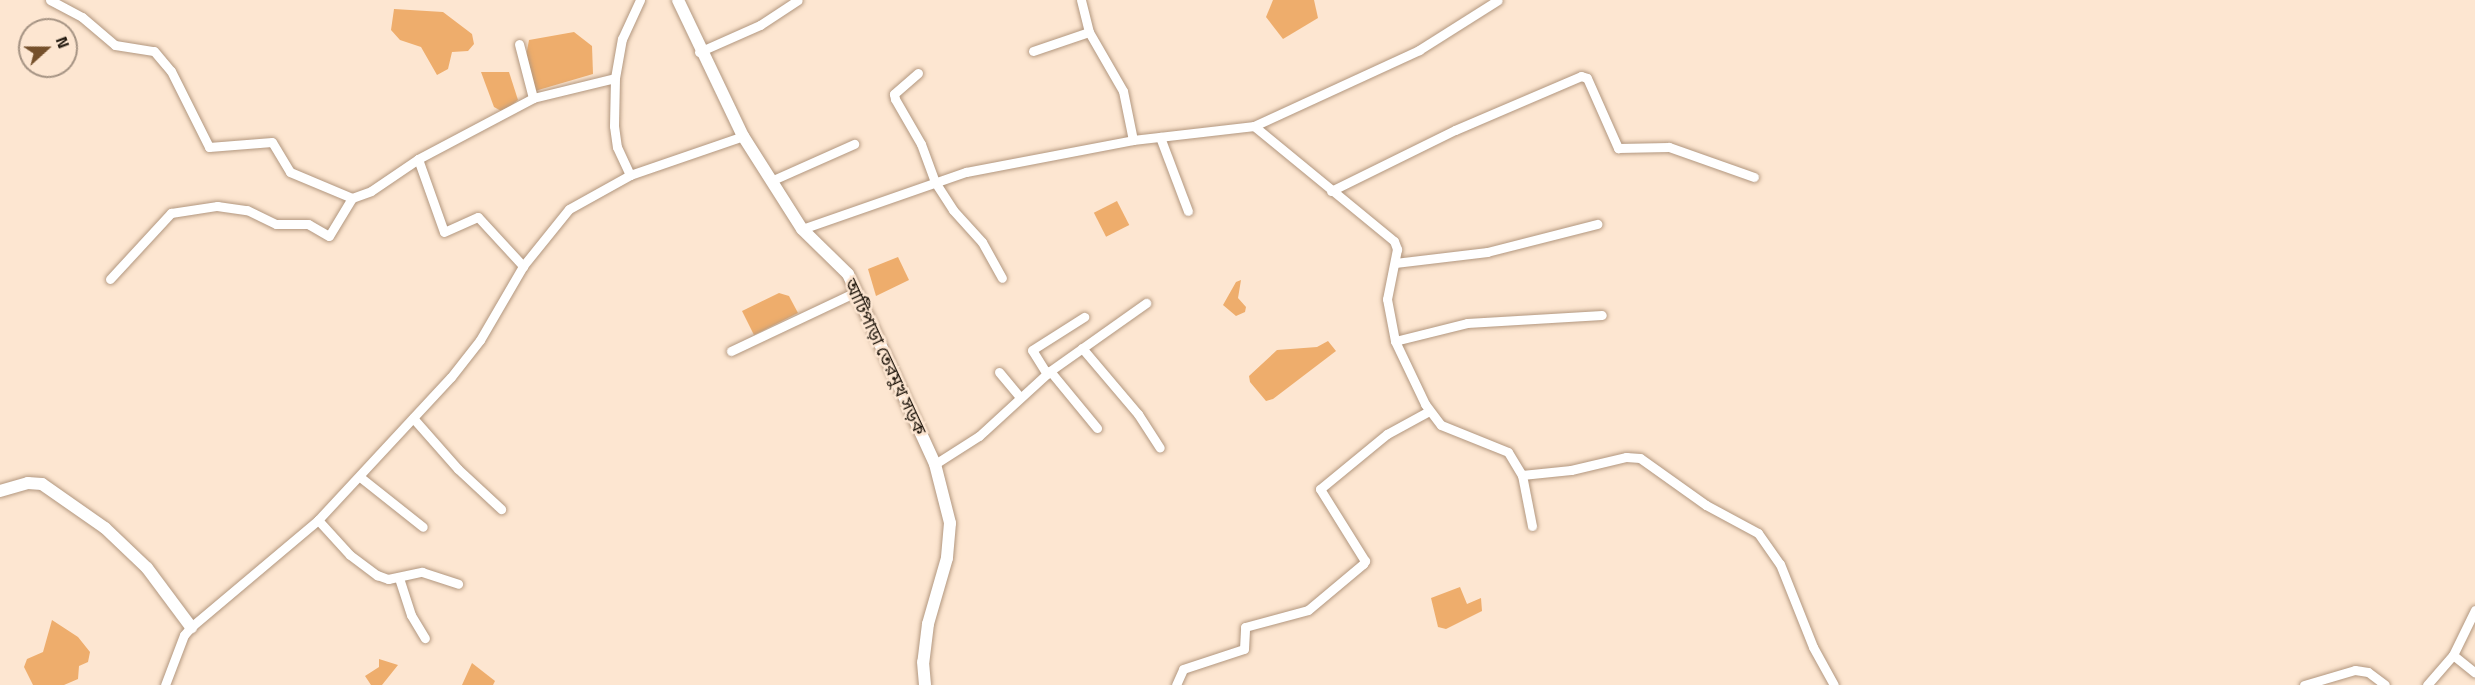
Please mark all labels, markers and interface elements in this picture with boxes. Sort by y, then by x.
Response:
north arrow [18,18,78,78]
text: N [50,33,76,52]
street label: আটিপাড়া তেরমুখ সড়ক [839,275,931,439]

